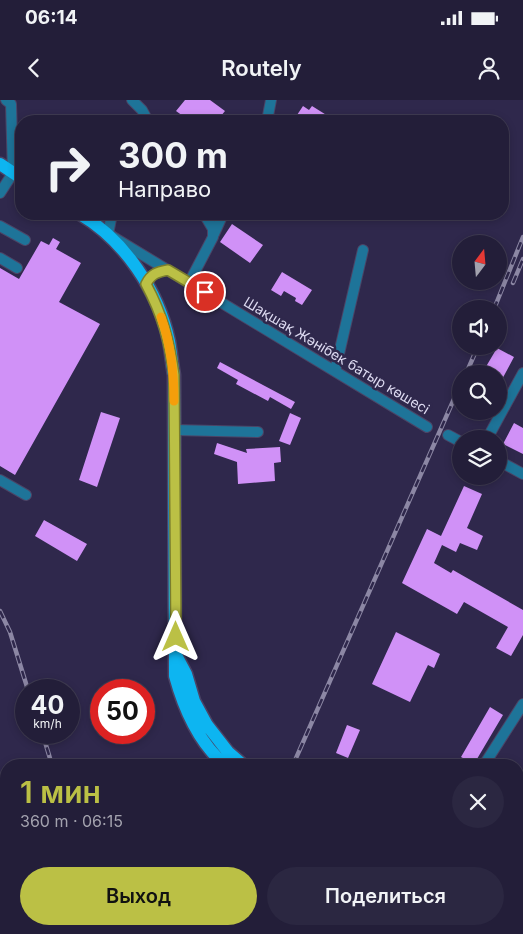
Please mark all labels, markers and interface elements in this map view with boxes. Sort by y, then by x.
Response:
text: 06:14 [25,6,78,29]
icon: back [20,54,48,82]
icon: person [475,54,503,82]
text: Routely [221,55,302,81]
text: 300 m [118,134,228,176]
icon: right [35,135,100,200]
text: Направо [118,176,211,202]
north arrow [452,235,508,290]
map controls [452,235,507,485]
pin [184,271,226,313]
icon: arrive [191,278,219,306]
street label: Шақшақ Жәнібек батыр көшесі [241,293,433,417]
button: sound [452,300,507,355]
button: search [452,365,507,420]
button: layers [452,430,507,485]
position arrow [149,610,201,662]
speed limit sign: 50 [90,679,155,744]
text: 40 [31,690,64,720]
text: km/h [33,716,62,731]
text: 1 мин [20,774,101,810]
button: close [452,776,504,828]
text: 360 m · 06:15 [20,811,123,831]
button: Выход [20,867,257,925]
button: Поделиться [267,867,504,925]

